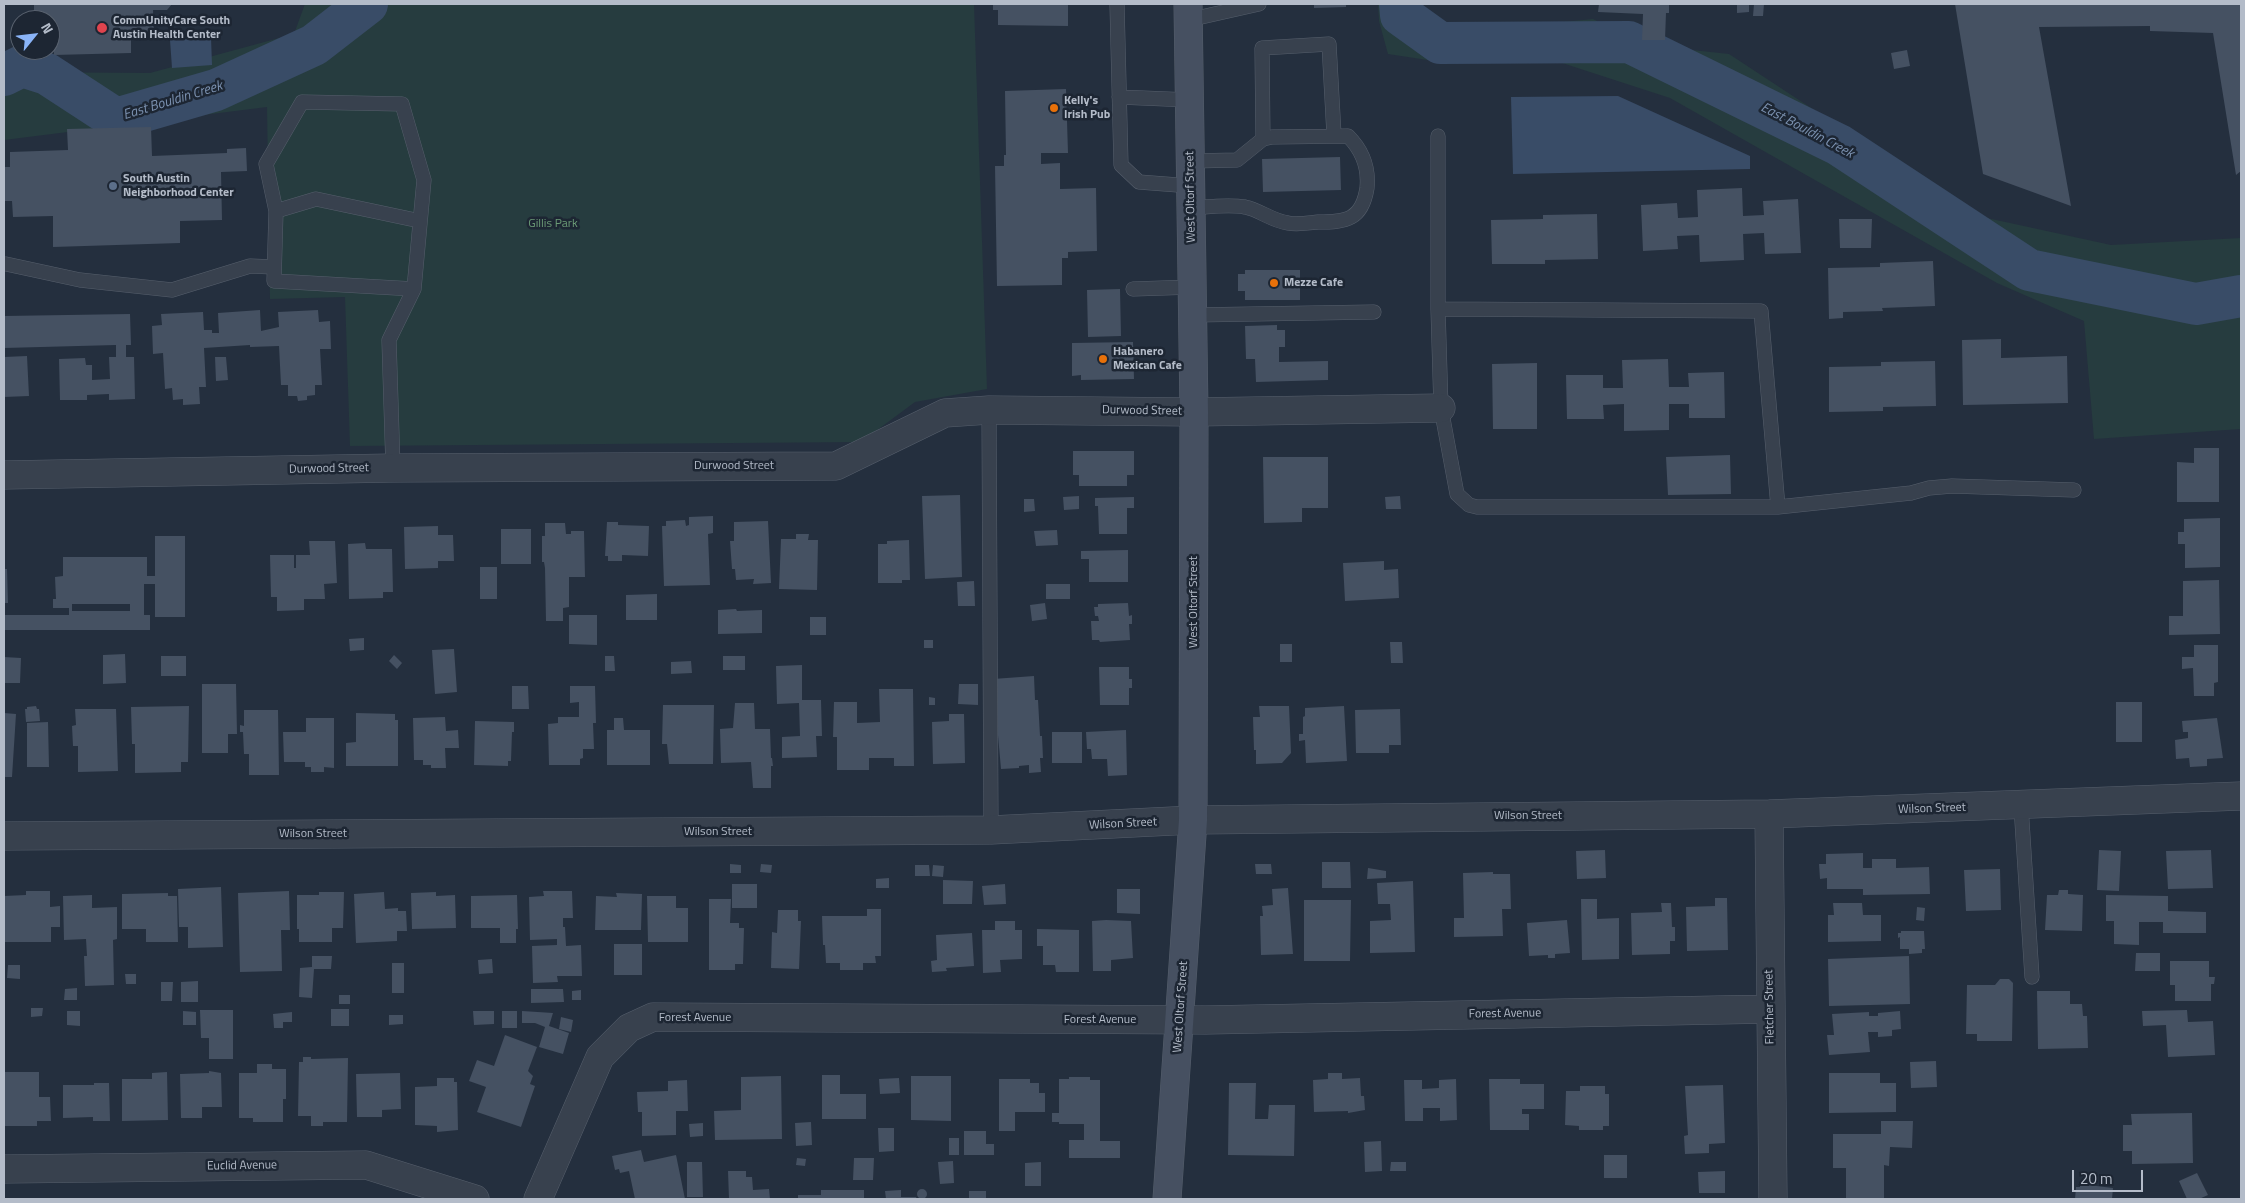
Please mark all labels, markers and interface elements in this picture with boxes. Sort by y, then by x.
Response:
north arrow [10,10,60,60]
place label: CommUnityCare South Austin Health Center [113,14,230,42]
text: N [36,19,59,37]
marker: CommUnityCare South Austin Health Center [95,21,109,35]
water label: East Bouldin Creek [121,78,225,124]
place label: Kelly's Irish Pub [1064,94,1110,122]
water label: East Bouldin Creek [1758,99,1856,163]
marker: Kelly's Irish Pub [1048,102,1060,114]
street label: West Oltorf Street [1183,151,1199,243]
place label: South Austin Neighborhood Center [123,172,234,200]
marker: South Austin Neighborhood Center [107,180,119,192]
park label: Gillis Park [528,217,578,231]
place label: Mezze Cafe [1284,276,1343,290]
marker: Mezze Cafe [1268,277,1280,289]
place label: Habanero Mexican Cafe [1113,345,1182,373]
marker: Habanero Mexican Cafe [1097,353,1109,365]
street label: Durwood Street [1102,403,1182,419]
street label: Durwood Street [694,459,774,473]
street label: Durwood Street [289,461,369,477]
street label: West Oltorf Street [1187,556,1201,648]
street label: Wilson Street [1898,801,1966,817]
street label: Wilson Street [1494,809,1562,823]
street label: Wilson Street [1089,815,1157,833]
street label: Wilson Street [684,825,752,839]
street label: Wilson Street [279,827,347,841]
street label: West Oltorf Street [1171,961,1191,1053]
street label: Fletcher Street [1762,969,1778,1045]
street label: Forest Avenue [1469,1006,1541,1022]
street label: Forest Avenue [659,1011,731,1025]
street label: Forest Avenue [1064,1013,1136,1027]
street label: Euclid Avenue [207,1158,277,1174]
scale bar [2075,1160,2146,1192]
text: 20 m [2080,1167,2113,1190]

